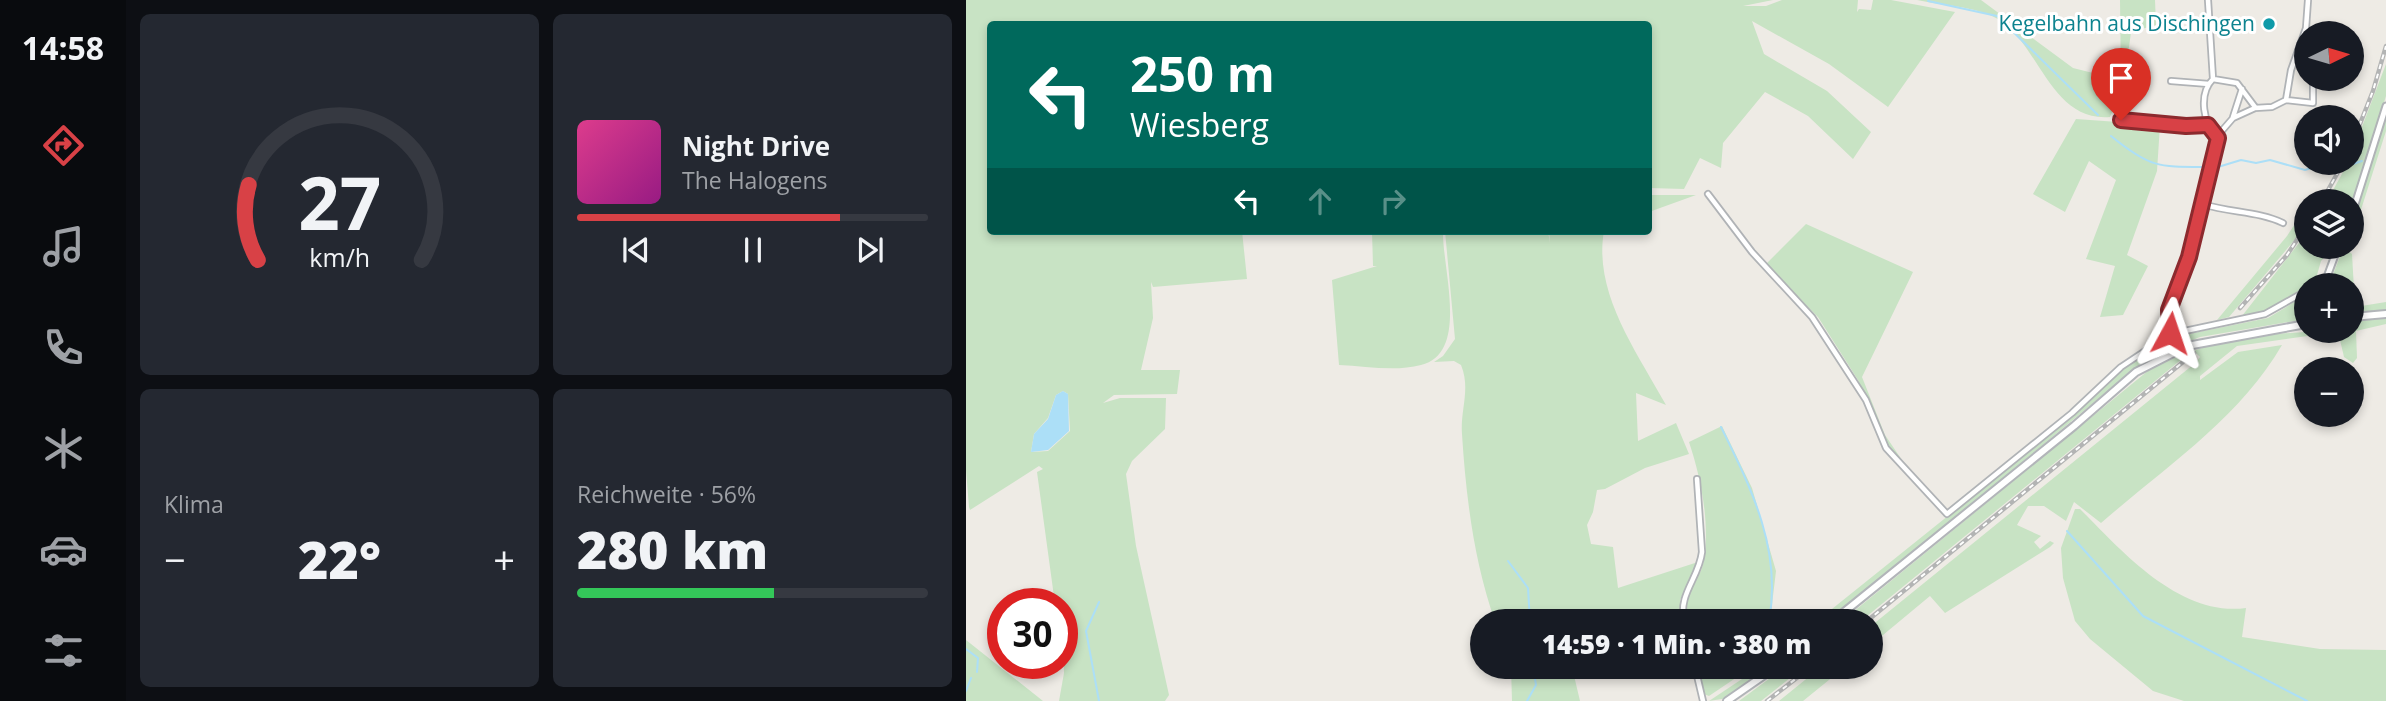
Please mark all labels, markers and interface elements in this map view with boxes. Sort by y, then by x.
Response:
place label: Kegelbahn aus Dischingen [1998,9,2255,37]
marker: Kegelbahn aus Dischingen [2261,16,2277,32]
north arrow [2294,21,2364,91]
map controls [2294,21,2364,427]
text: 14:58 [22,26,104,69]
text: 250 m [1130,40,1275,106]
pin [2091,48,2151,120]
icon: left [1015,49,1106,140]
icon: arrive [2102,59,2140,97]
text: Wiesberg [1130,103,1269,146]
button: sound [2294,105,2364,175]
icon: directions [39,121,88,170]
text: Night Drive [682,128,830,164]
text: 27 [298,153,381,252]
text: The Halogens [682,164,828,196]
icon: left [1228,182,1266,220]
icon: ahead [1301,182,1339,220]
icon: right [1374,182,1412,220]
button: layers [2294,189,2364,259]
icon: music [39,222,88,271]
icon: previous [617,231,655,269]
icon: pause [734,231,772,269]
icon: next [851,231,889,269]
text: km/h [309,240,370,274]
button: + [2294,273,2364,343]
position arrow [2133,296,2207,370]
icon: phone [39,323,88,372]
button: − [2294,357,2364,427]
icon: climate [39,424,88,473]
text: Reichweite · 56% [577,478,756,510]
text: Klima [164,488,224,520]
text: 280 km [577,513,768,584]
text: 22° [298,523,381,594]
icon: car [39,525,88,574]
text: − [164,533,186,585]
text: + [493,533,515,585]
speed limit sign: 30 [987,588,1078,679]
icon: filters [39,626,88,675]
text: 14:59 · 1 Min. · 380 m [1542,626,1811,662]

